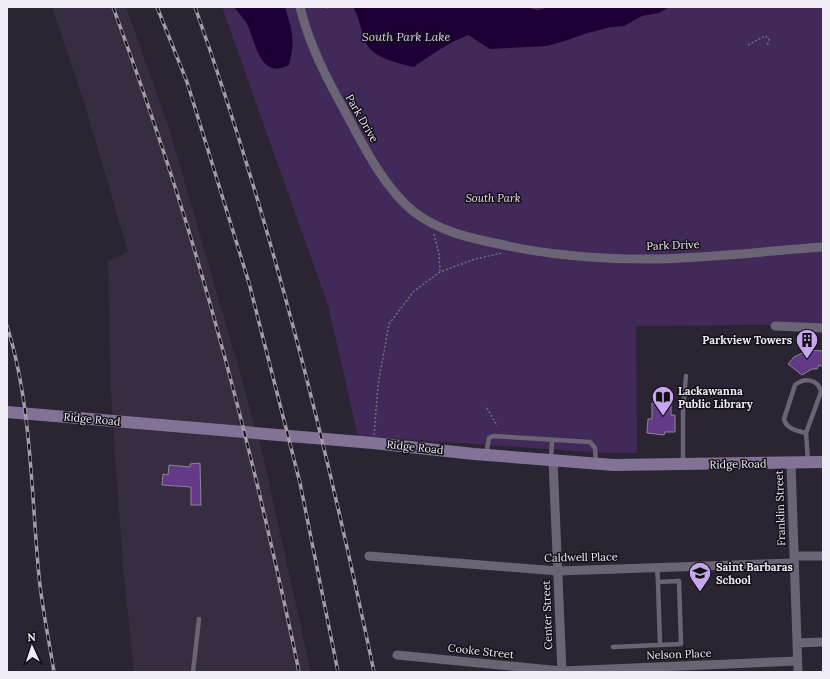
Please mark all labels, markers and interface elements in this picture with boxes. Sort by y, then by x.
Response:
water label: South Park Lake [362,29,450,44]
street label: Park Drive [343,91,381,145]
park label: South Park [466,191,521,205]
street label: Park Drive [646,237,700,253]
building icon: Parkview Towers [794,327,820,360]
place label: Parkview Towers [702,333,792,347]
library icon: Lackawanna Public Library [650,384,676,417]
place label: Lackawanna Public Library [678,384,754,411]
street label: Ridge Road [63,410,121,428]
street label: Ridge Road [386,437,444,457]
street label: Ridge Road [709,456,767,471]
street label: Franklin Street [772,469,788,546]
street label: Caldwell Place [544,549,618,565]
school or university icon: Saint Barbaras School [687,560,713,593]
place label: Saint Barbaras School [716,560,793,587]
street label: Center Street [539,579,555,650]
north arrow [12,627,52,667]
text: N [27,630,37,644]
street label: Cooke Street [447,641,515,662]
street label: Nelson Place [646,646,712,662]

